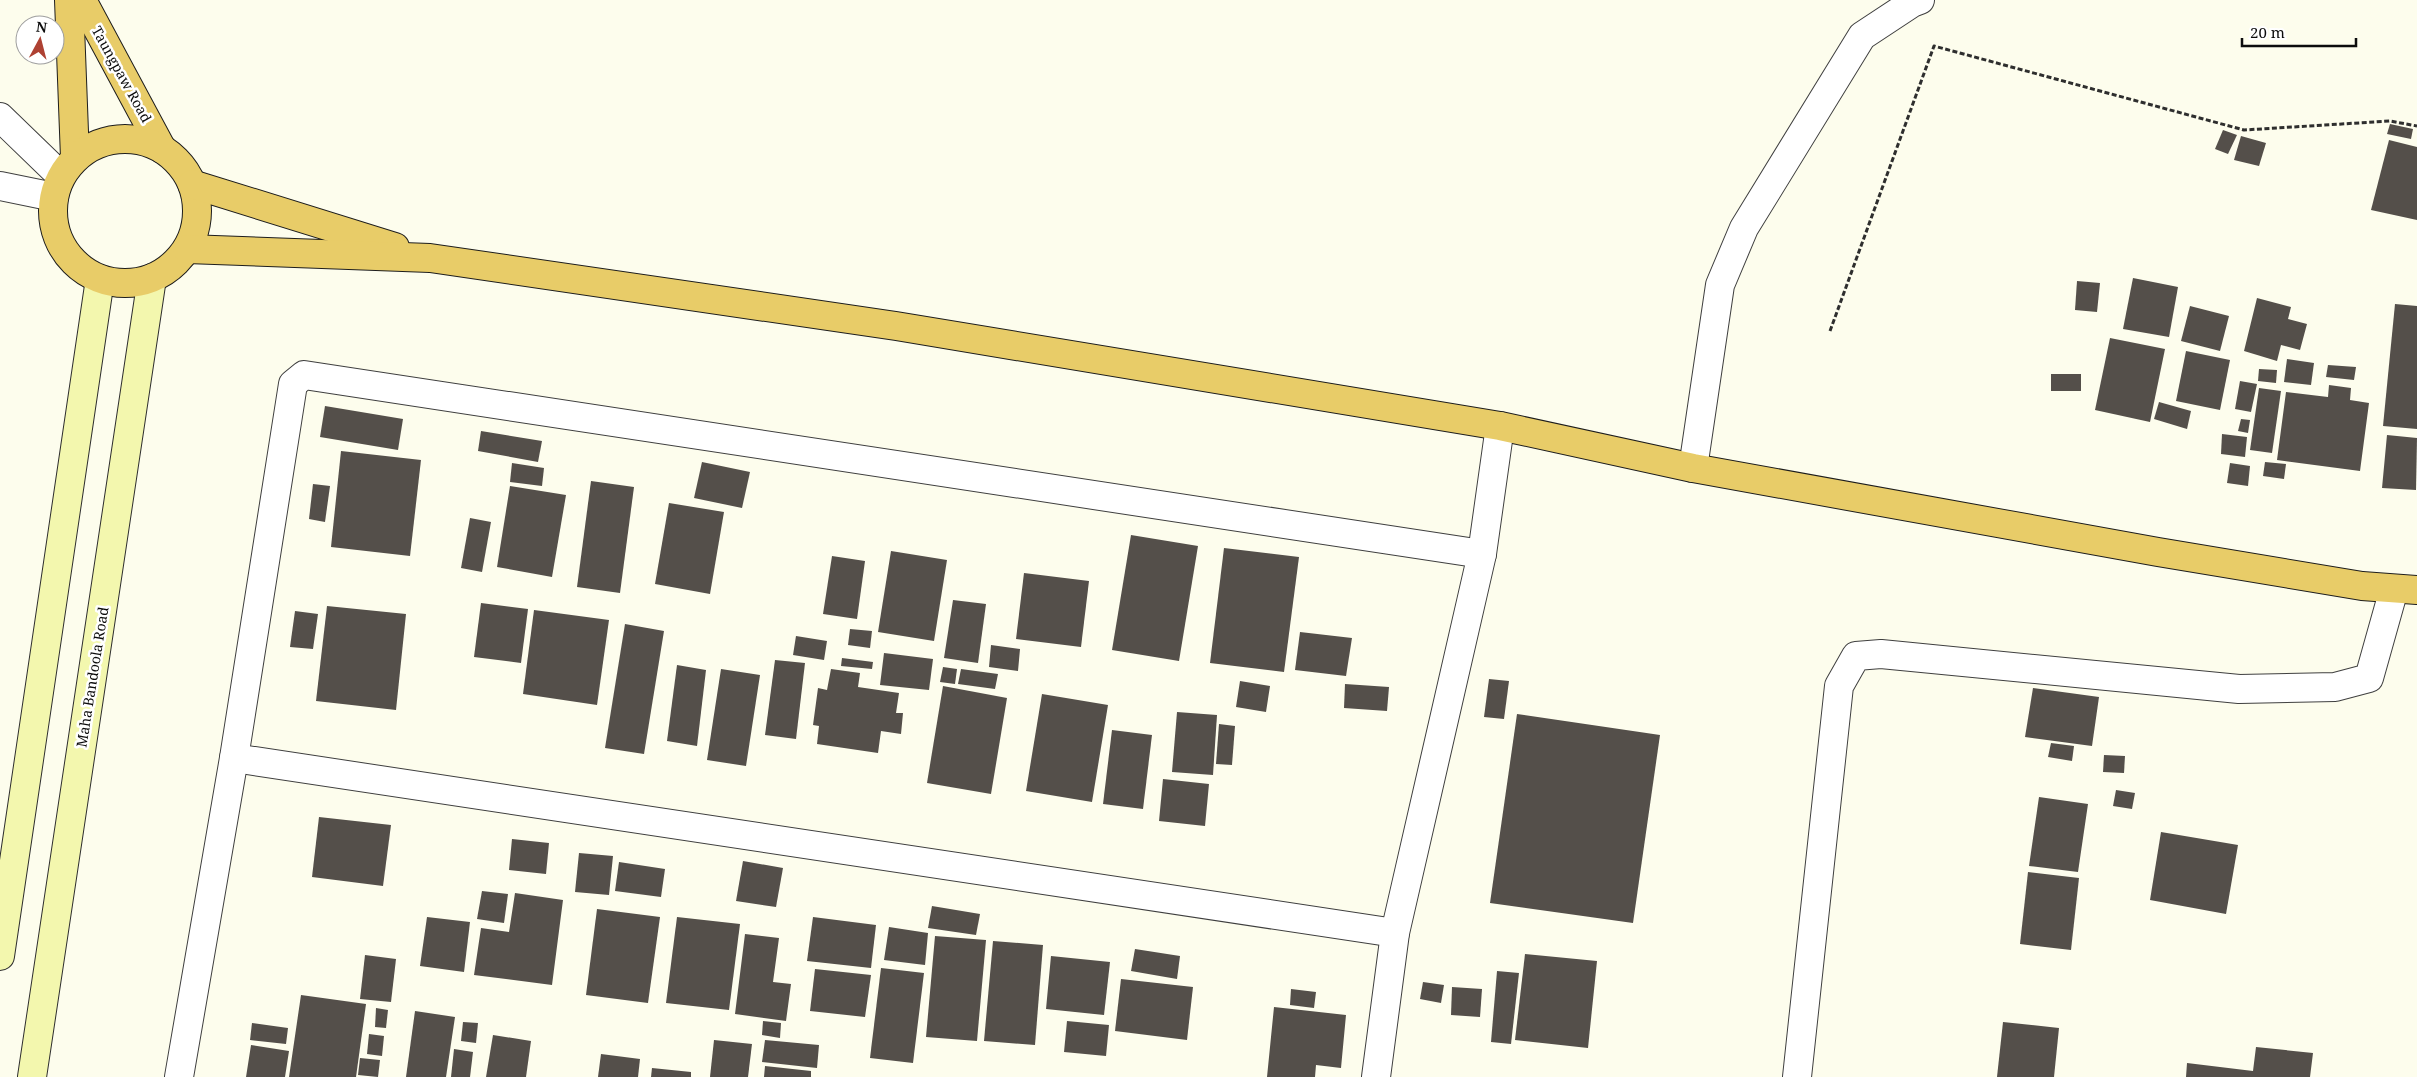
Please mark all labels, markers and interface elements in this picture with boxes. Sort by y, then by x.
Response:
north arrow [15,15,65,65]
scale bar [2242,15,2356,47]
text: N [35,16,48,37]
street label: Taungpaw Road [88,22,157,126]
text: 20 m [2250,22,2285,42]
street label: Maha Bandoola Road [72,605,113,749]

